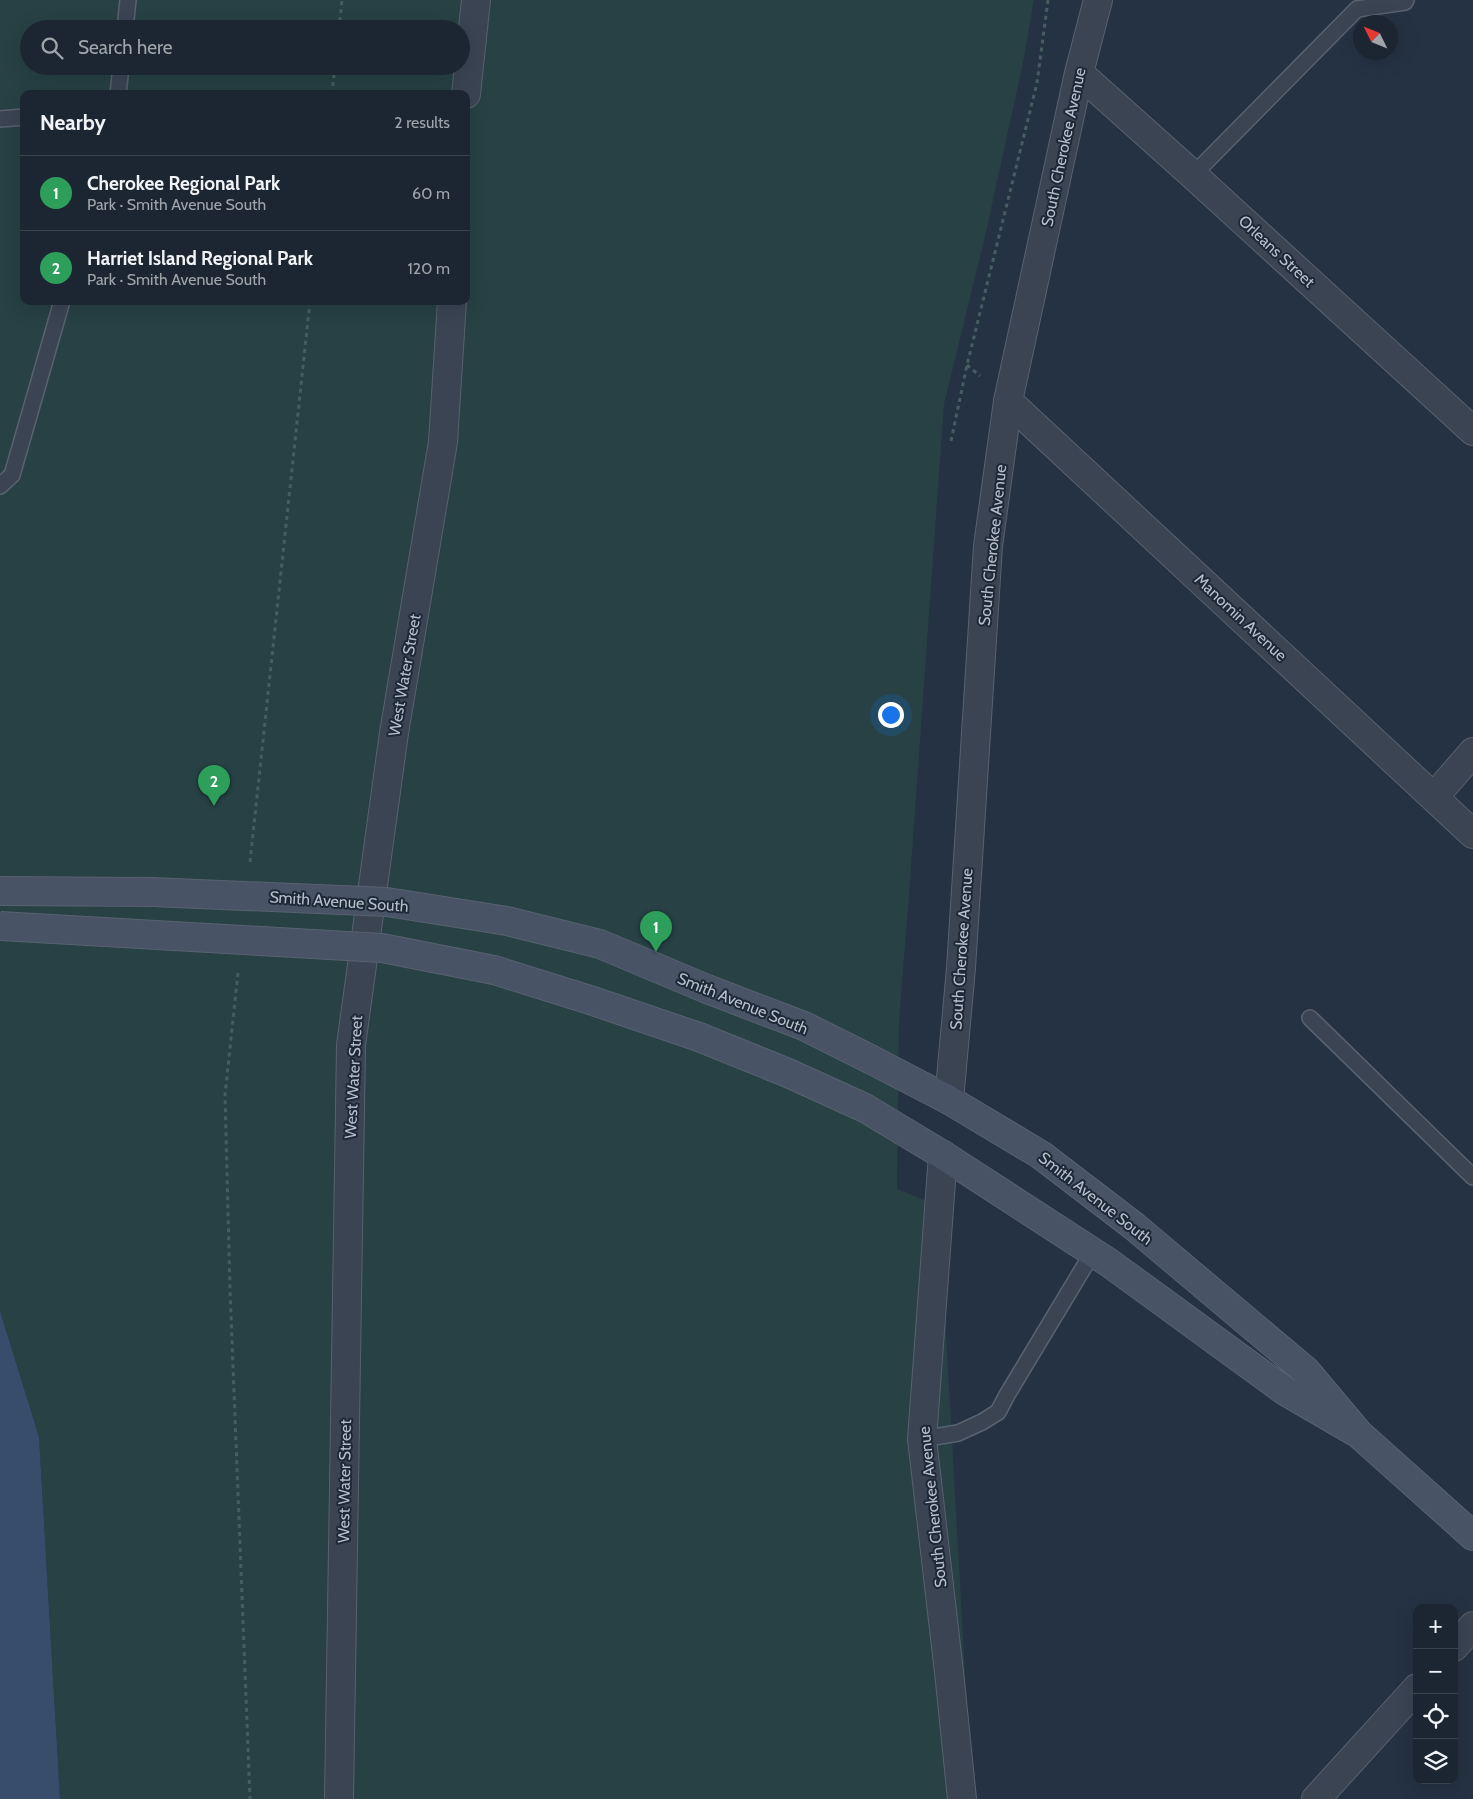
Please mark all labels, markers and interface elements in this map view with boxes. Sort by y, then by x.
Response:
north arrow [1353,15,1398,60]
search box [20,20,470,75]
icon: search [38,34,66,62]
text: Search here [78,36,172,59]
street label: South Cherokee Avenue [1037,66,1090,228]
text: Nearby [40,110,106,135]
text: 2 results [394,113,450,132]
text: Cherokee Regional Park [87,172,280,195]
text: 1 [53,184,59,203]
text: 60 m [412,184,450,203]
text: Park · Smith Avenue South [87,195,266,214]
street label: Orleans Street [1235,211,1319,292]
text: Harriet Island Regional Park [87,247,313,270]
text: 2 [52,259,60,278]
text: 120 m [408,259,450,278]
text: Park · Smith Avenue South [87,270,266,289]
street label: South Cherokee Avenue [975,463,1010,627]
street label: Manomin Avenue [1191,570,1291,665]
street label: West Water Street [384,612,425,738]
your location [878,702,904,728]
pin: 2 [198,765,230,806]
street label: South Cherokee Avenue [946,868,977,1031]
street label: Smith Avenue South [269,887,409,916]
pin: 1 [640,911,672,952]
street label: Smith Avenue South [675,969,811,1038]
street label: West Water Street [341,1014,366,1139]
street label: Smith Avenue South [1035,1148,1156,1249]
street label: West Water Street [334,1418,355,1543]
street label: South Cherokee Avenue [915,1425,950,1589]
map controls [1413,1604,1458,1784]
button: + [1413,1604,1458,1649]
button: − [1413,1649,1458,1694]
button: locate [1413,1694,1458,1739]
button: layers [1413,1739,1458,1784]

